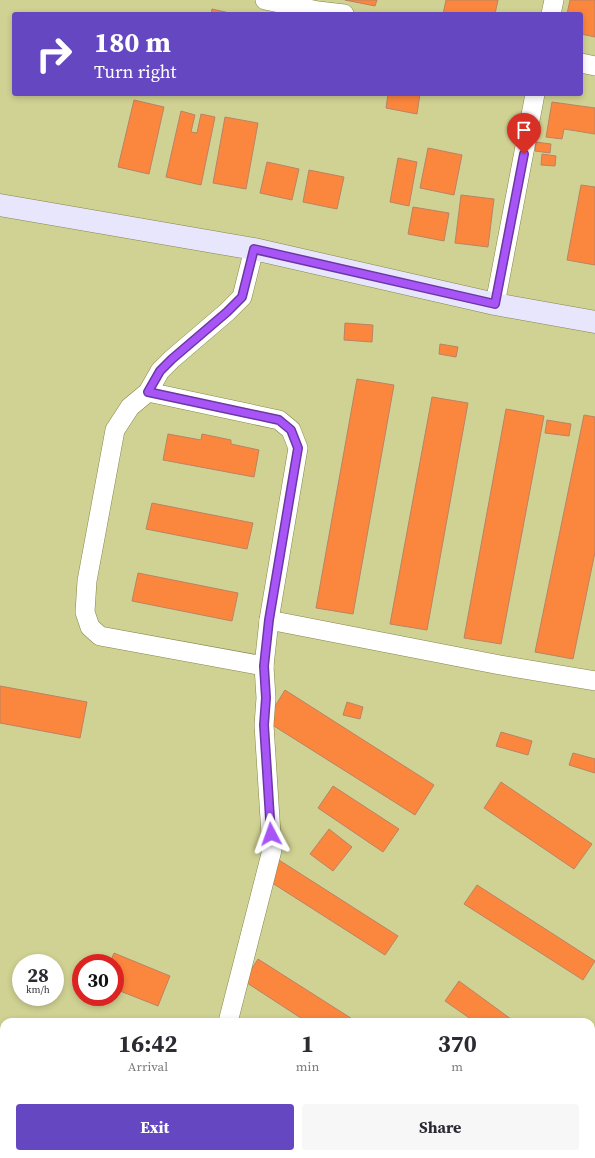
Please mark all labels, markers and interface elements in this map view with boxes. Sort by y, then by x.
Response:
text: 180 m [94,23,171,61]
icon: right [28,28,80,80]
text: Turn right [94,59,176,84]
pin [507,113,541,154]
icon: arrive [513,119,535,141]
position arrow [250,813,292,855]
speed limit sign: 30 [72,954,124,1006]
text: 28 [27,961,49,989]
text: km/h [26,983,50,996]
text: 16:42 [118,1027,178,1060]
text: 1 [301,1027,314,1060]
text: 370 [438,1027,477,1060]
text: Arrival [128,1058,168,1075]
text: min [296,1058,319,1075]
text: m [451,1058,463,1075]
button: Exit [16,1104,294,1150]
button: Share [302,1104,579,1150]

